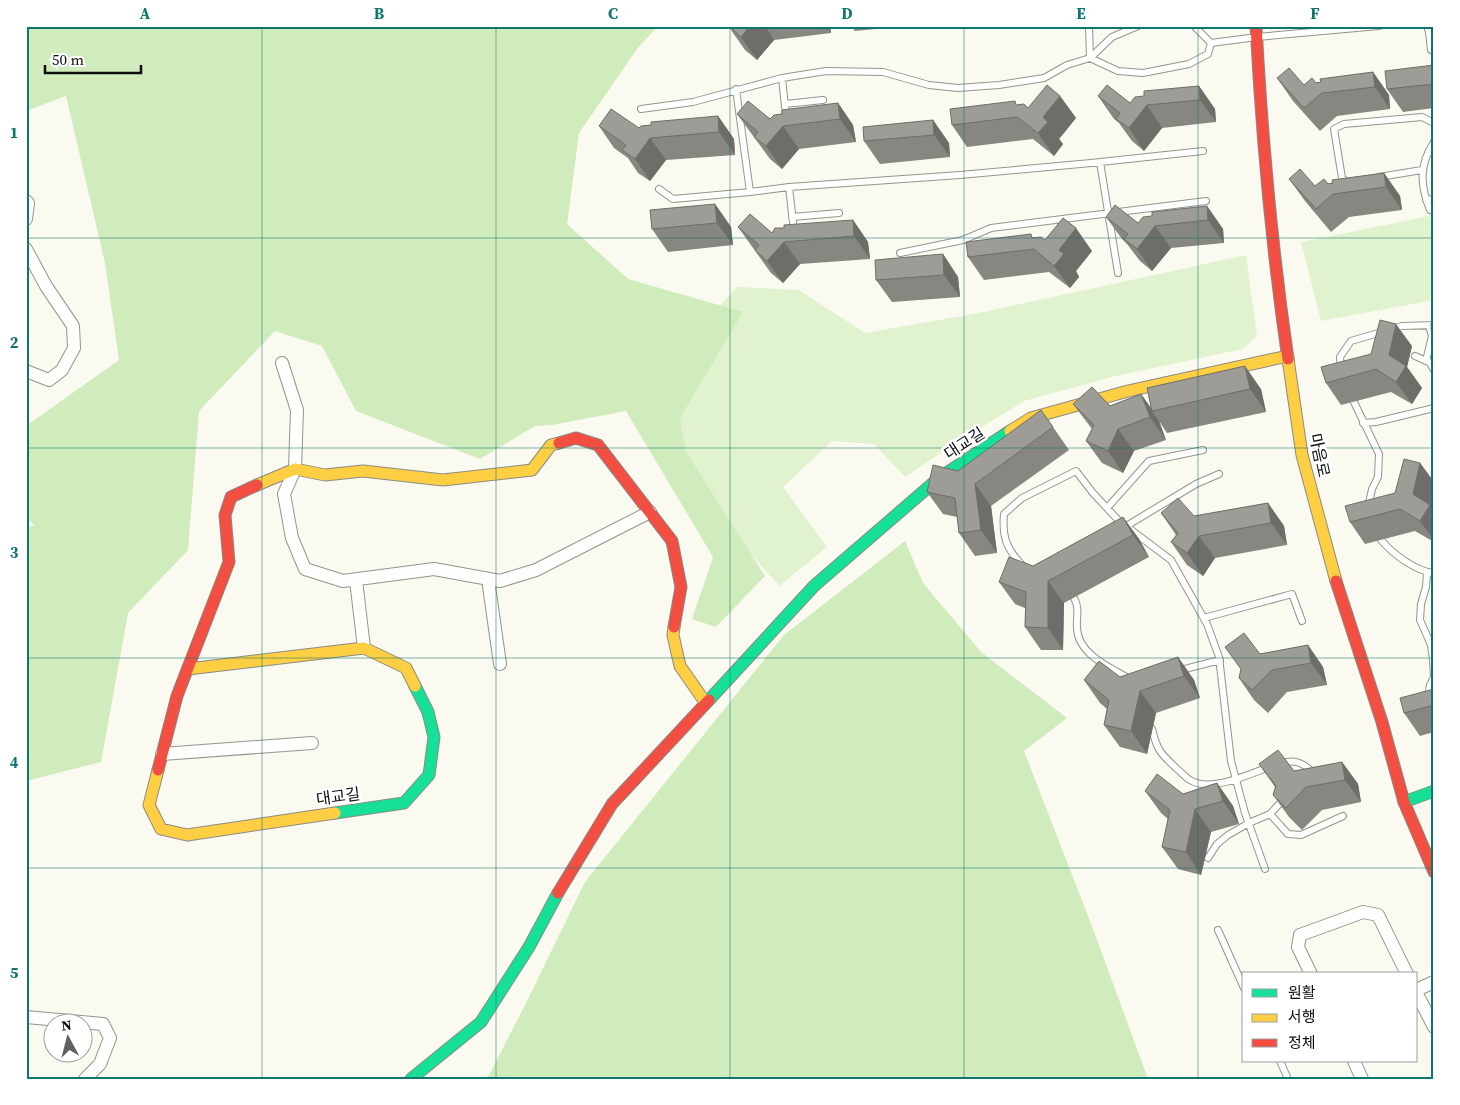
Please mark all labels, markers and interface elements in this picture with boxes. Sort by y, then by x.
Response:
text: A [140,2,151,24]
text: B [374,2,385,24]
text: C [608,2,618,24]
text: D [841,2,853,24]
text: E [1076,2,1086,24]
text: F [1310,2,1320,24]
scale bar [45,42,141,74]
text: 50 m [52,49,84,70]
text: 1 [10,121,18,143]
text: 2 [10,331,19,353]
street label: 대교길 [939,422,989,464]
street label: 마음로 [1305,431,1335,479]
text: 3 [10,541,19,563]
text: 4 [10,751,19,773]
street label: 대교길 [315,782,361,810]
text: 5 [10,961,19,983]
legend [1242,972,1418,1062]
text: 원활 [1288,982,1316,1003]
text: 서행 [1288,1006,1316,1027]
north arrow [42,1012,92,1062]
text: N [60,1015,73,1036]
text: 정체 [1288,1032,1316,1053]

